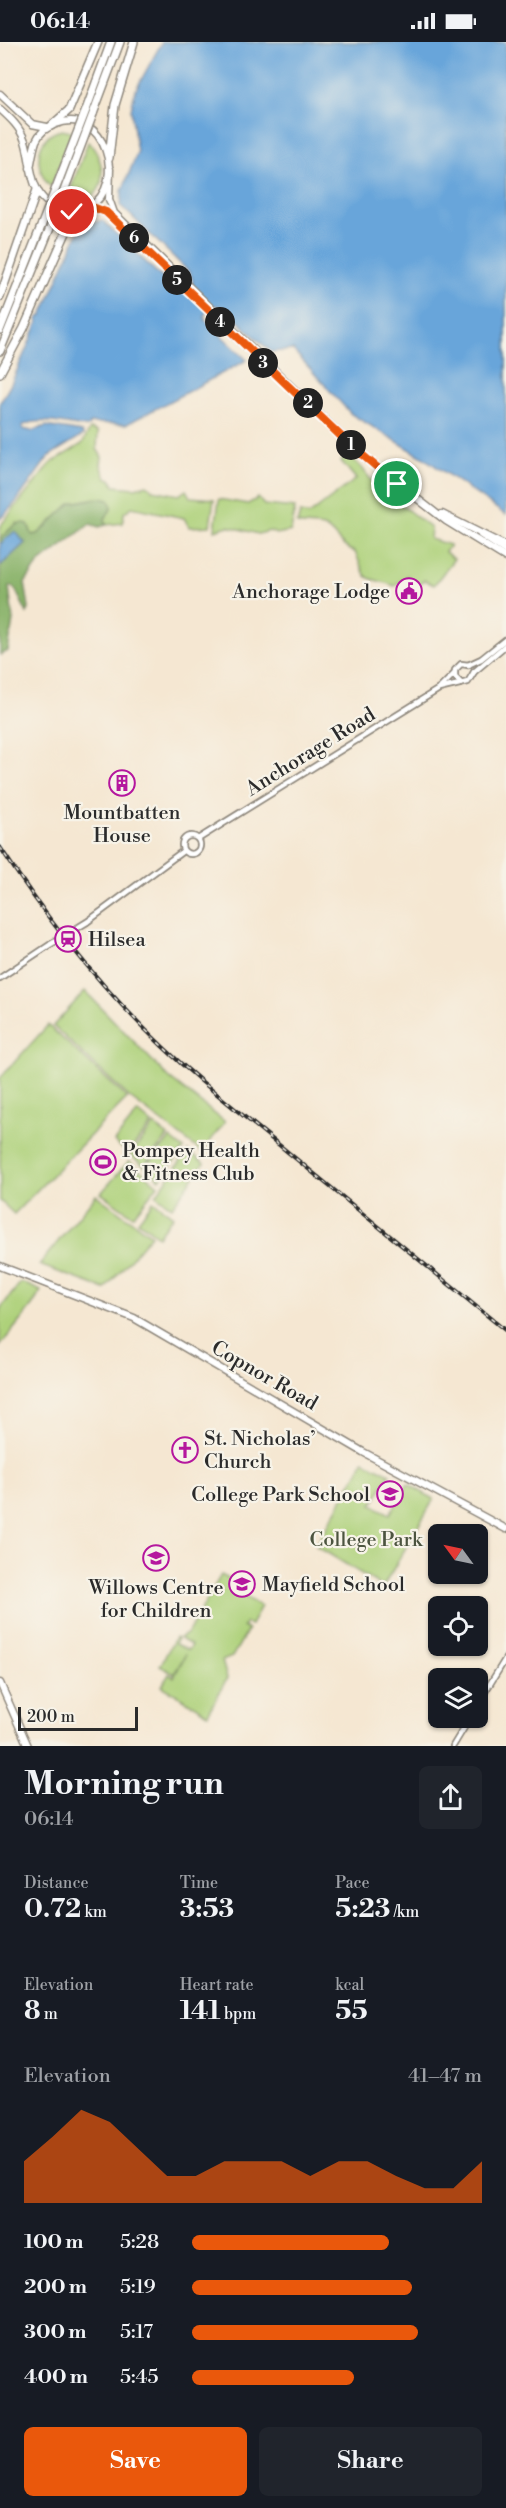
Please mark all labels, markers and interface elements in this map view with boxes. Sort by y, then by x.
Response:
text: 06:14 [30,8,90,35]
pin [46,186,97,237]
icon: check [55,195,88,228]
pin: 6 [119,223,149,253]
text: 6 [129,228,139,248]
pin: 5 [162,265,192,295]
text: 5 [172,270,182,290]
pin: 4 [205,307,235,337]
text: 4 [215,312,225,332]
pin: 3 [248,348,278,378]
text: 3 [258,353,268,373]
pin: 2 [293,388,323,418]
text: 2 [303,393,313,413]
pin: 1 [336,430,366,460]
text: 1 [347,435,355,455]
pin [371,458,422,509]
icon: arrive [380,467,413,500]
public building icon: Anchorage Lodge [394,576,424,606]
place label: Anchorage Lodge [231,580,390,605]
street label: Anchorage Road [241,702,381,803]
building icon: Mountbatten House [107,768,137,798]
place label: Mountbatten House [63,801,181,849]
station icon: Hilsea [53,924,83,954]
place label: Hilsea [88,928,146,953]
place label: Pompey Health & Fitness Club [122,1139,260,1187]
sports icon: Pompey Health & Fitness Club [88,1147,118,1177]
street label: Copnor Road [207,1336,323,1417]
place label: St. Nicholas’ Church [204,1427,316,1475]
church icon: St. Nicholas’ Church [170,1435,200,1465]
school or university icon: College Park School [375,1479,405,1509]
place label: College Park School [191,1483,370,1508]
north arrow [428,1524,488,1584]
map controls [428,1524,488,1728]
park label: College Park [310,1528,424,1553]
school or university icon: Willows Centre for Children [141,1543,171,1573]
school or university icon: Mayfield School [227,1569,257,1599]
place label: Mayfield School [262,1573,405,1598]
place label: Willows Centre for Children [87,1576,224,1624]
button: locate [428,1596,488,1656]
button: layers [428,1668,488,1728]
scale bar [18,1704,138,1732]
text: 200 m [27,1707,75,1727]
text: Morning run [24,1764,224,1805]
button: share [419,1766,482,1829]
text: 06:14 [24,1807,74,1832]
text: Distance [24,1873,89,1893]
text: Time [180,1873,218,1893]
text: Pace [335,1873,370,1893]
text: 0.72 [24,1893,81,1925]
text: 3:53 [180,1893,234,1925]
text: 5:23 [335,1893,390,1925]
text: km [81,1902,107,1922]
text: /km [390,1902,419,1922]
text: Elevation [24,1975,93,1995]
text: Heart rate [180,1975,254,1995]
text: kcal [335,1975,364,1995]
text: 8 [24,1995,41,2027]
text: 141 [180,1995,221,2027]
text: 55 [335,1995,368,2027]
text: m [41,2004,58,2024]
text: bpm [221,2004,256,2024]
text: Elevation [24,2064,111,2089]
text: 41–47 m [408,2064,482,2089]
text: 100 m [24,2230,83,2255]
text: 5:28 [120,2230,159,2255]
text: 200 m [24,2275,87,2300]
text: 5:19 [120,2275,156,2300]
text: 300 m [24,2320,87,2345]
text: 5:17 [120,2320,153,2345]
text: 400 m [24,2365,88,2390]
text: 5:45 [120,2365,158,2390]
button: Save [24,2427,247,2496]
button: Share [259,2427,482,2496]

